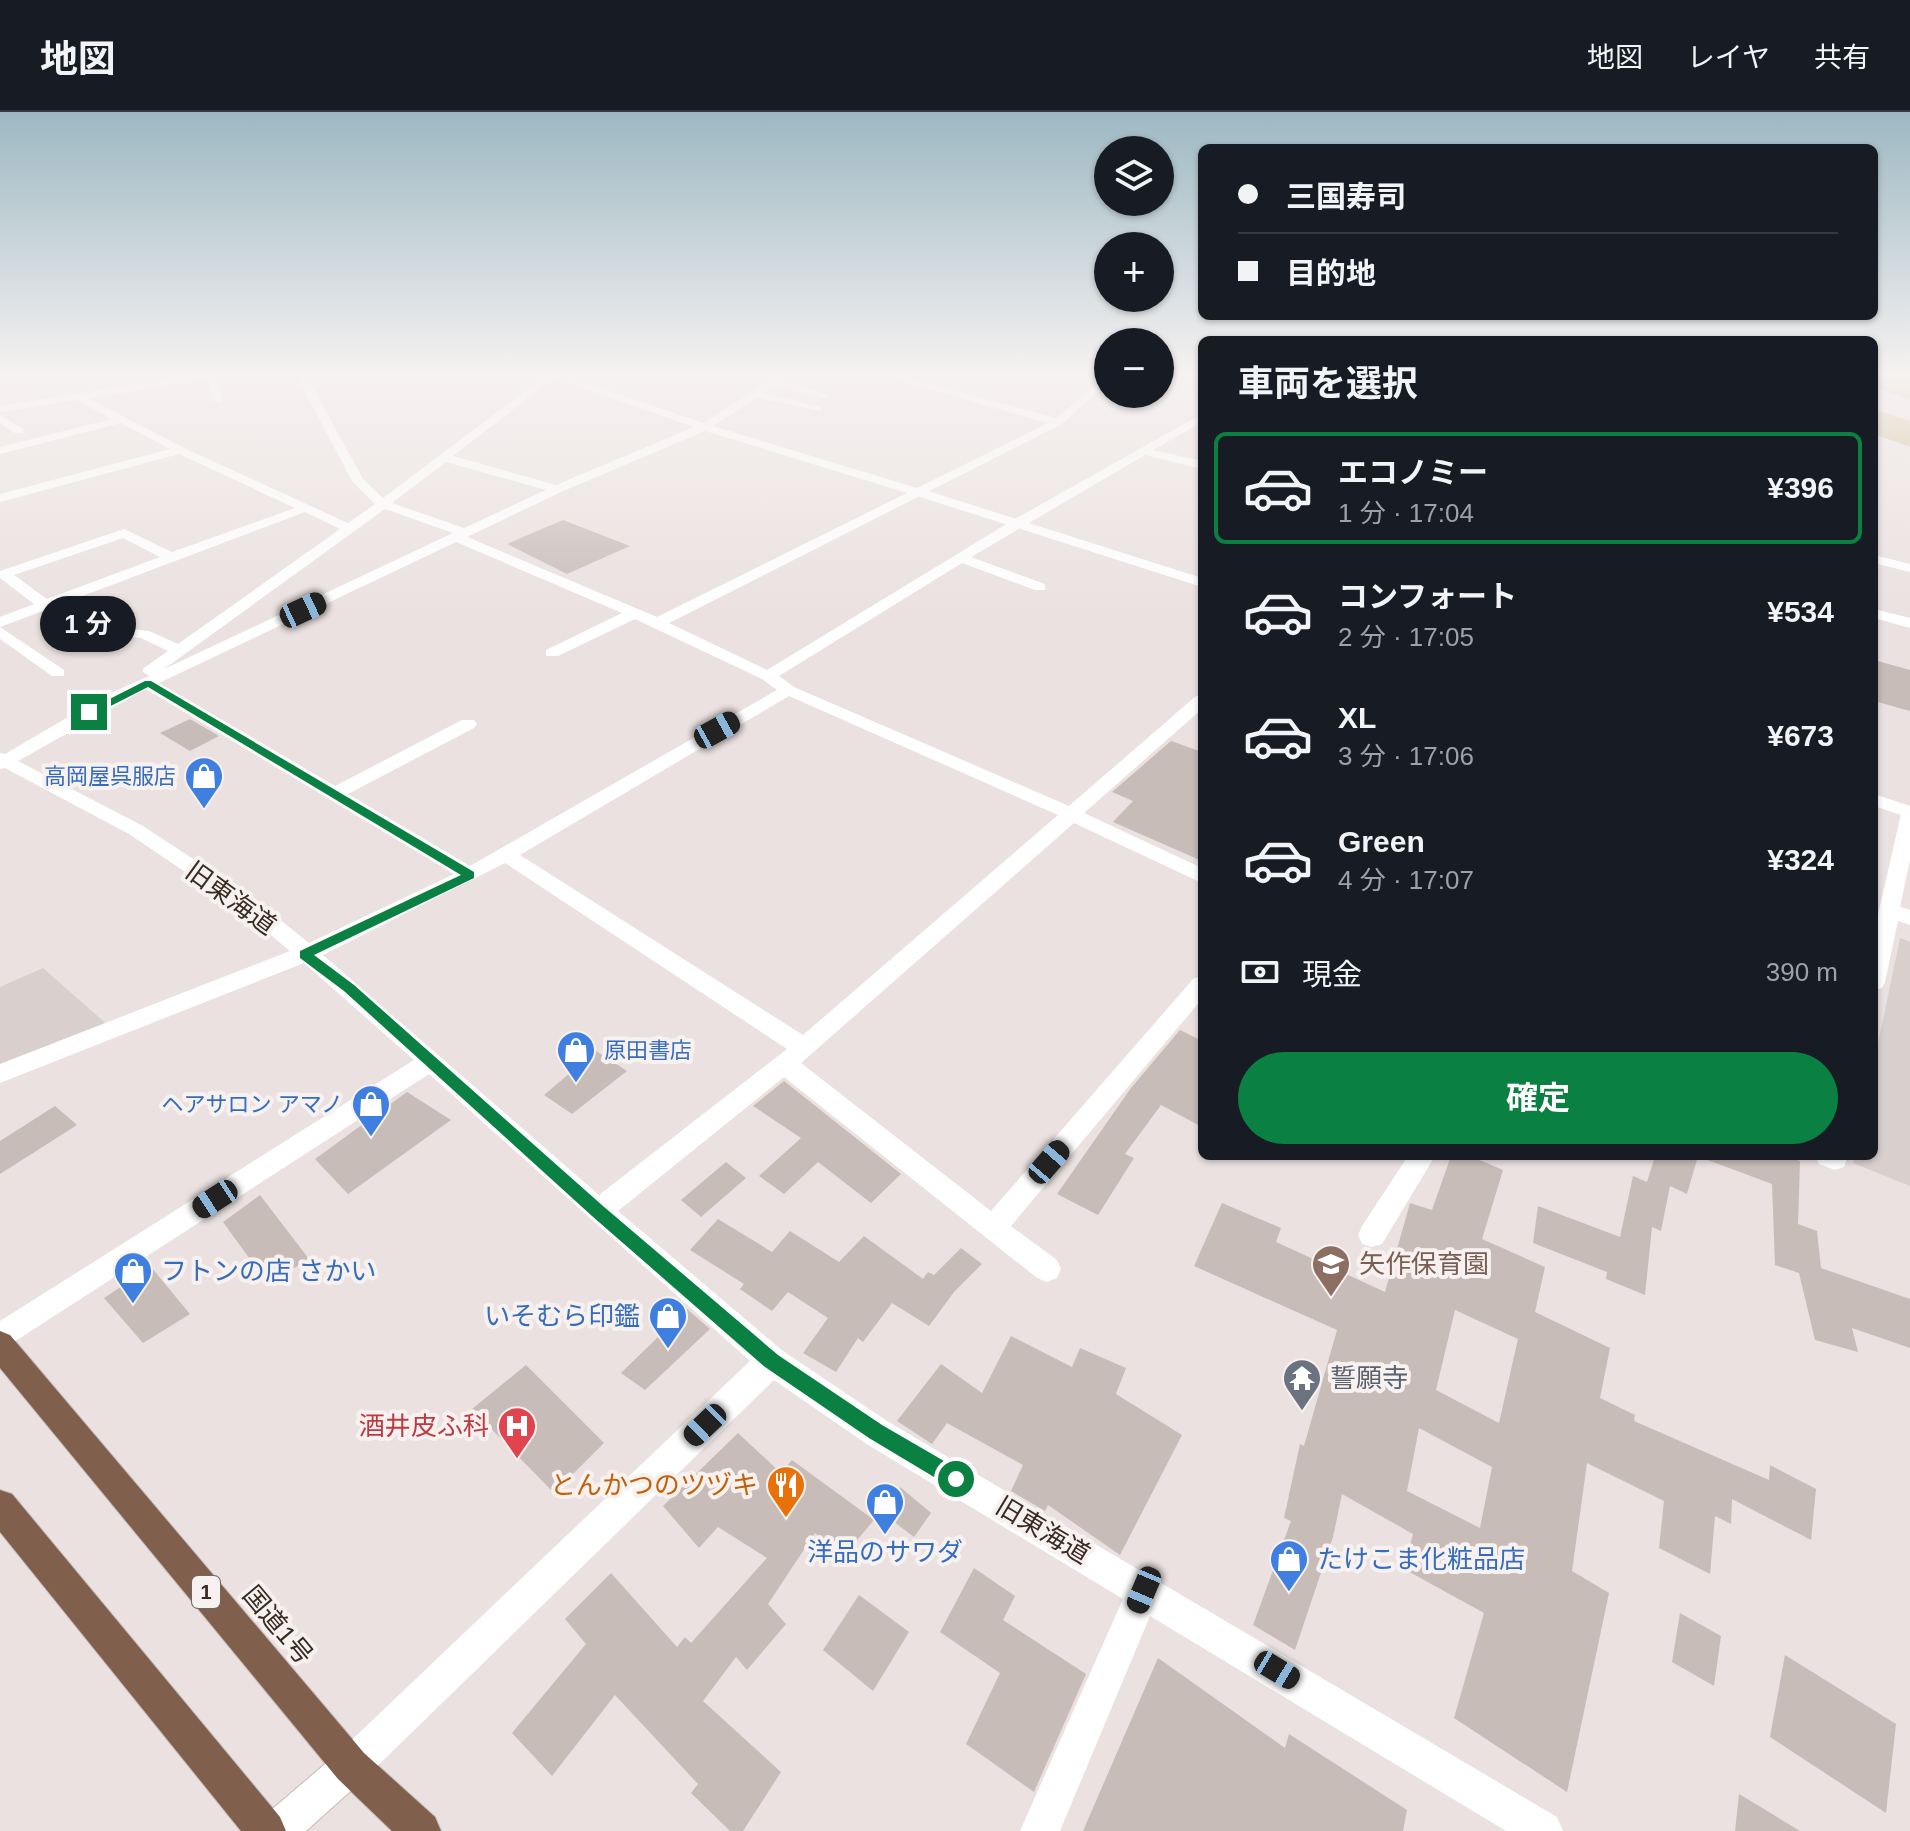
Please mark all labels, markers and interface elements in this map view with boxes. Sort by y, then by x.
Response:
text: 地図 [40,38,116,80]
text: 地図 [1587,42,1643,73]
text: レイヤ [1687,42,1770,73]
text: 共有 [1814,42,1870,73]
map controls [1094,136,1174,408]
button: layers [1094,136,1174,216]
text: 三国寿司 [1286,180,1406,213]
button: + [1094,232,1174,312]
text: 目的地 [1286,257,1376,290]
button: − [1094,328,1174,408]
text: 車両を選択 [1238,363,1418,404]
icon: car [1242,452,1314,524]
text: エコノミー [1338,456,1488,489]
text: ¥396 [1767,471,1834,504]
text: 1 分 · 17:04 [1338,498,1474,528]
icon: car [1242,576,1314,648]
text: コンフォート [1338,580,1517,613]
car [276,589,330,631]
text: ¥534 [1767,595,1834,628]
callout: 1 分 [41,596,137,652]
text: 1 分 [64,609,112,639]
text: 2 分 · 17:05 [1338,622,1474,652]
route end [71,694,107,730]
icon: car [1242,700,1314,772]
text: XL [1338,701,1376,734]
car [690,708,744,752]
text: ¥673 [1767,719,1834,752]
text: 3 分 · 17:06 [1338,741,1474,771]
shop icon: 高岡屋呉服店 [183,755,225,810]
place label: 高岡屋呉服店 [44,764,176,789]
icon: car [1242,824,1314,896]
text: Green [1338,825,1425,858]
text: ¥324 [1767,843,1834,876]
street label: 旧東海道 [180,855,282,941]
text: 4 分 · 17:07 [1338,865,1474,895]
icon: cash [1238,950,1282,994]
text: 390 m [1766,957,1838,987]
text: 現金 [1302,958,1362,991]
shop icon: 原田書店 [555,1029,597,1084]
place label: 原田書店 [604,1038,692,1063]
button: 確定 [1238,1052,1838,1144]
shop icon: ヘアサロン アマノ [350,1083,392,1138]
place label: ヘアサロン アマノ [162,1092,343,1117]
car [1024,1136,1074,1188]
car [188,1176,242,1222]
school or university icon: 矢作保育園 [1310,1243,1352,1298]
place label: 矢作保育園 [1359,1249,1489,1279]
shop icon: フトンの店 さかい [112,1250,154,1305]
place label: フトンの店 さかい [161,1256,376,1286]
shop icon: いそむら印鑑 [647,1295,689,1350]
place label: いそむら印鑑 [484,1301,640,1331]
temple icon: 誓願寺 [1281,1357,1323,1412]
place label: 誓願寺 [1330,1363,1408,1393]
car [679,1400,731,1450]
hospital icon: 酒井皮ふ科 [496,1405,538,1460]
place label: 酒井皮ふ科 [359,1411,489,1441]
route start [938,1461,974,1497]
restaurant icon: とんかつのツヅキ [765,1464,807,1519]
place label: とんかつのツヅキ [550,1470,758,1500]
shop icon: 洋品のサワダ [864,1481,906,1536]
street label: 旧東海道 [991,1490,1095,1570]
place label: 洋品のサワダ [807,1537,963,1567]
shop icon: たけこま化粧品店 [1268,1538,1310,1593]
place label: たけこま化粧品店 [1317,1544,1525,1574]
car [1124,1563,1164,1617]
road number: 1 [192,1576,220,1608]
street label: 国道1号 [237,1580,319,1670]
car [1250,1647,1304,1693]

